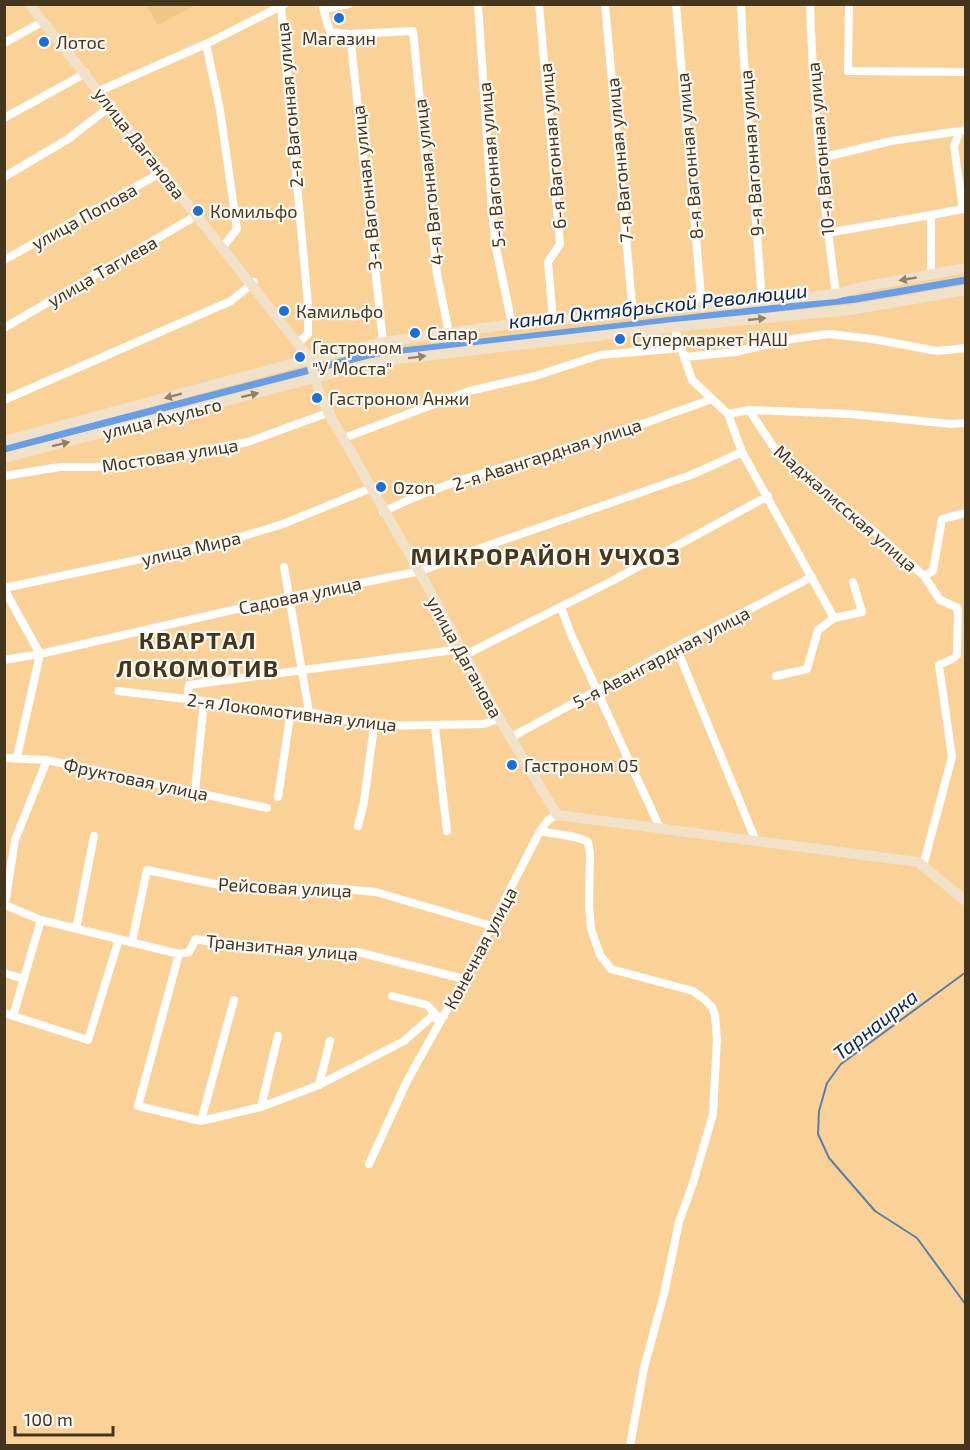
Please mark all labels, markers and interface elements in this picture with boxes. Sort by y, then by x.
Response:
marker: Магазин [332,11,346,25]
street label: 2-я Вагонная улица [271,21,307,189]
place label: Магазин [302,27,376,49]
place label: Лотос [56,31,106,53]
marker: Лотос [37,35,51,49]
street label: 10-я Вагонная улица [801,61,839,237]
street label: 6-я Вагонная улица [534,62,570,230]
street label: 9-я Вагонная улица [734,69,768,237]
street label: 8-я Вагонная улица [671,72,707,240]
street label: 7-я Вагонная улица [601,77,637,243]
street label: 5-я Вагонная улица [473,81,509,249]
street label: улица Даганова [90,83,190,203]
street label: 4-я Вагонная улица [408,98,448,266]
street label: 3-я Вагонная улица [346,104,386,272]
street label: улица Попова [27,178,141,254]
place label: Комильфо [210,200,298,222]
marker: Комильфо [191,204,205,218]
street label: улица Тагиева [43,231,161,311]
one-way arrow [898,275,917,284]
water label: канал Октябрьской Революции [507,277,809,333]
place label: Камильфо [296,300,383,322]
marker: Камильфо [277,304,291,318]
one-way arrow [748,314,767,324]
place label: Сапар [427,322,478,344]
marker: Сапар [408,326,422,340]
place label: Супермаркет НАШ [632,328,788,350]
marker: Супермаркет НАШ [613,332,627,346]
place label: Гастроном "У Моста" [312,336,402,379]
marker: Гастроном "У Моста" [293,350,307,364]
one-way arrow [408,352,427,362]
place label: Гастроном Анжи [329,387,469,409]
one-way arrow [241,390,259,400]
marker: Гастроном Анжи [310,391,324,405]
one-way arrow [163,392,181,401]
street label: улица Ахульго [100,393,224,443]
street label: 2-я Авангардная улица [450,413,644,495]
street label: Мостовая улица [100,433,240,477]
one-way arrow [52,438,70,448]
street label: Маджалисская улица [770,440,922,576]
place label: Ozon [393,476,435,498]
marker: Ozon [374,480,388,494]
street label: улица Мира [139,526,243,570]
district label: МИКРОРАЙОН УЧХОЗ [410,541,682,570]
street label: Садовая улица [237,571,363,619]
street label: улица Даганова [423,592,507,722]
street label: 5-я Авангардная улица [569,601,753,713]
district label: КВАРТАЛ ЛОКОМОТИВ [116,625,280,682]
street label: 2-я Локомотивная улица [186,688,398,736]
street label: Фруктовая улица [62,753,210,805]
place label: Гастроном 05 [524,754,638,776]
marker: Гастроном 05 [505,758,519,772]
street label: Рейсовая улица [218,873,352,901]
street label: Конечная улица [439,883,521,1013]
street label: Транзитная улица [205,929,359,965]
water label: Тарнаирка [828,984,922,1064]
scale bar [15,1399,112,1437]
text: 100 m [24,1408,73,1430]

